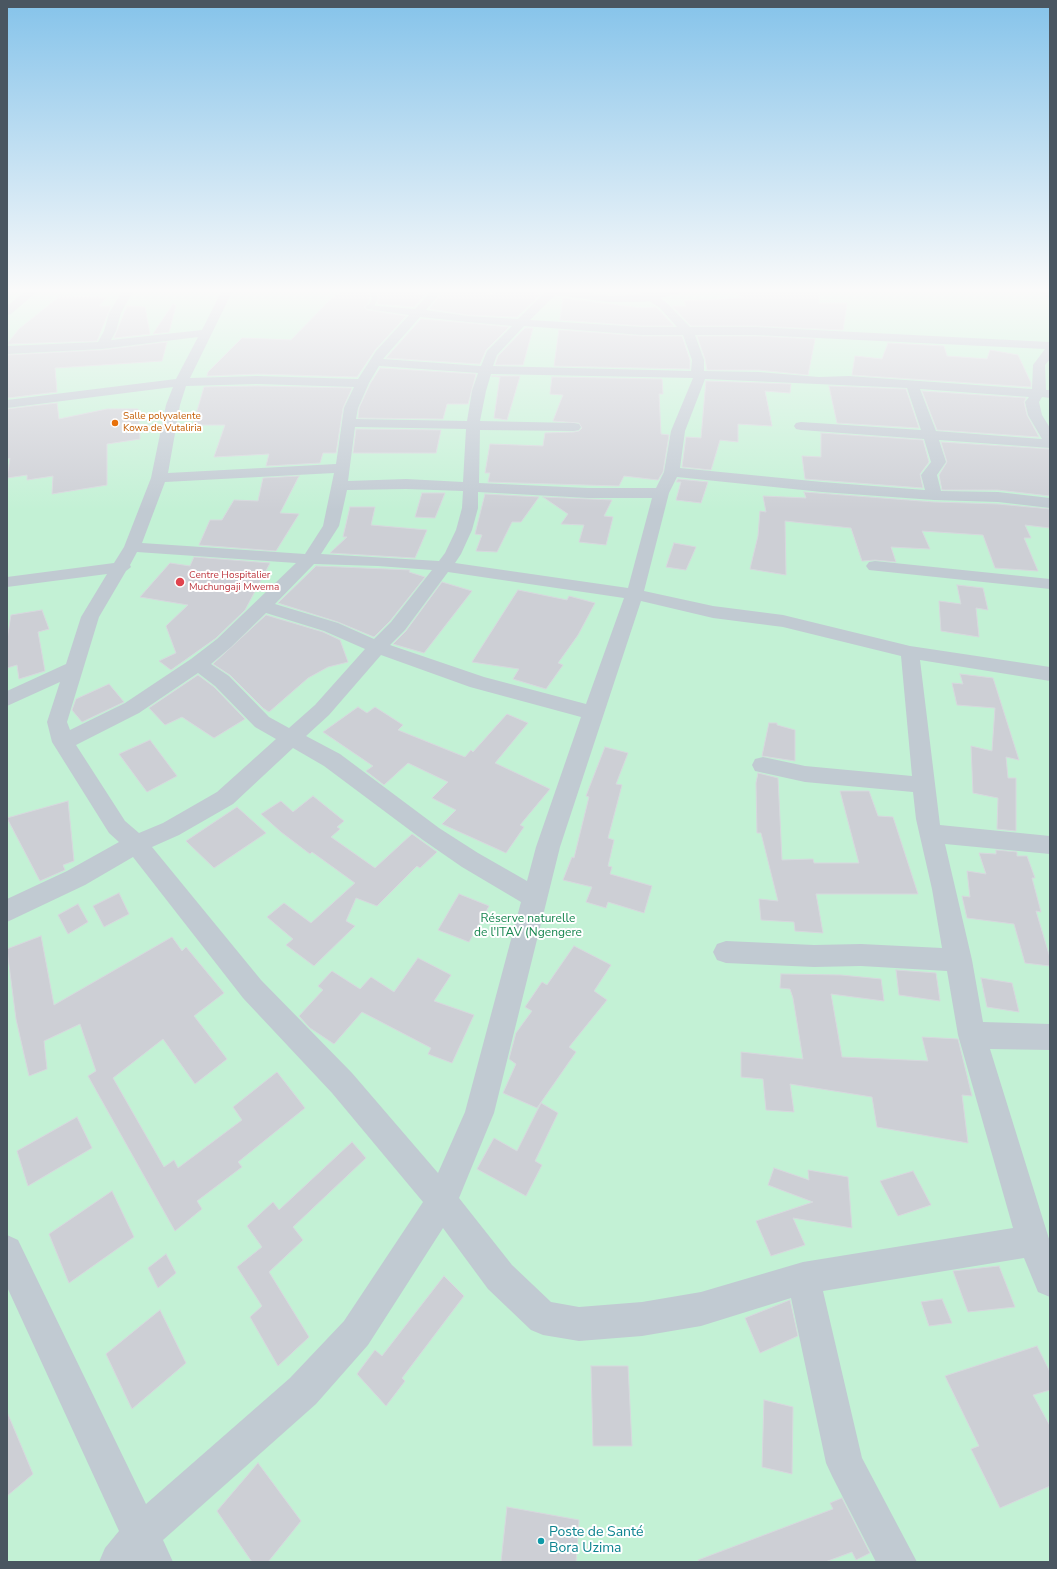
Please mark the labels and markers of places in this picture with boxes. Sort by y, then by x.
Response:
place label: Salle polyvalente Kowa de Vutaliria [123,411,202,434]
marker: Salle polyvalente Kowa de Vutaliria [110,418,120,428]
place label: Centre Hospitalier Muchungaji Mwema [189,570,279,594]
marker: Centre Hospitalier Muchungaji Mwema [174,576,186,588]
place label: Poste de Santé Bora Uzima [549,1525,643,1558]
marker: Poste de Santé Bora Uzima [536,1536,546,1546]

